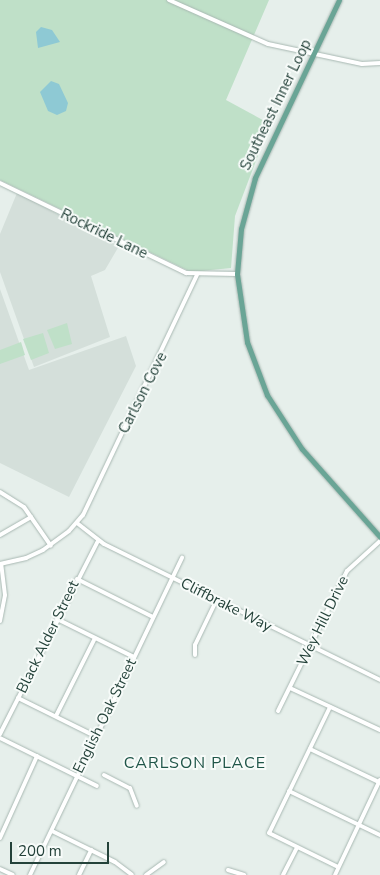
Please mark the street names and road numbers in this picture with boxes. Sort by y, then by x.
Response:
street label: Southeast Inner Loop [236,37,316,173]
street label: Rockride Lane [58,205,150,263]
street label: Carlson Cove [115,349,171,437]
street label: Wey Hill Drive [293,573,353,669]
street label: Cliffbrake Way [177,574,275,636]
street label: Black Alder Street [13,578,83,696]
street label: English Oak Street [69,656,141,776]

